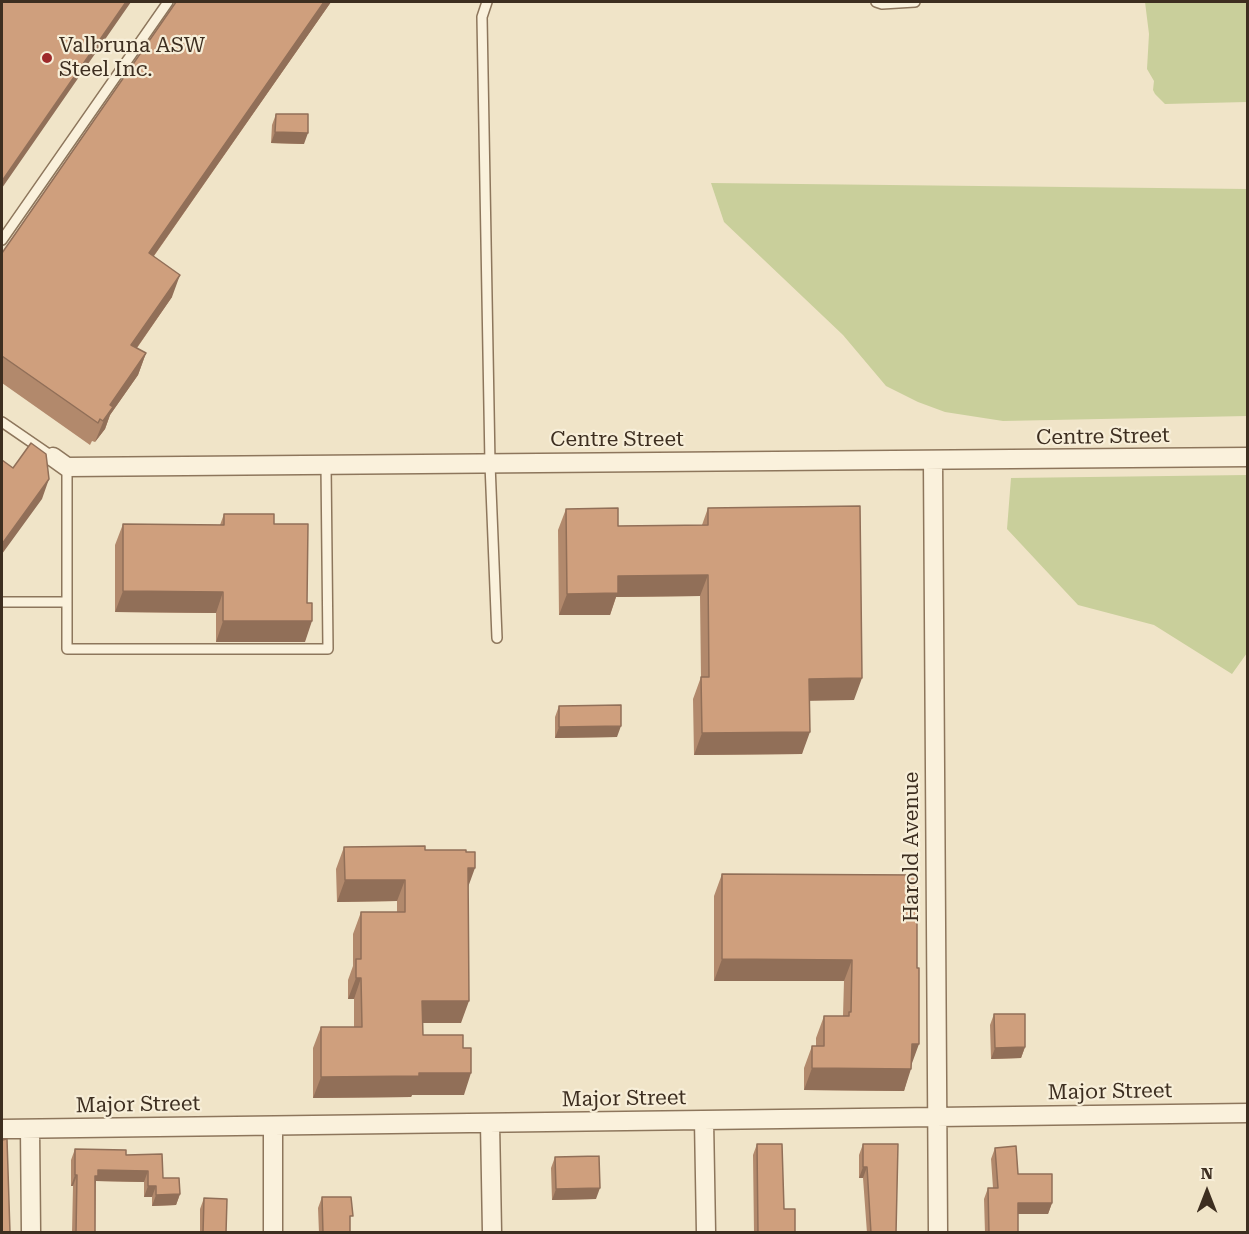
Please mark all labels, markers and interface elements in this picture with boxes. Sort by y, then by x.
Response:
place label: Valbruna ASW Steel Inc. [59,33,205,83]
marker: Valbruna ASW Steel Inc. [40,51,54,65]
street label: Centre Street [1036,423,1170,451]
street label: Centre Street [550,427,684,453]
street label: Harold Avenue [899,772,925,922]
street label: Major Street [1048,1078,1172,1106]
street label: Major Street [562,1085,686,1113]
street label: Major Street [76,1091,200,1119]
north arrow [1177,1162,1237,1222]
text: N [1201,1164,1213,1183]

